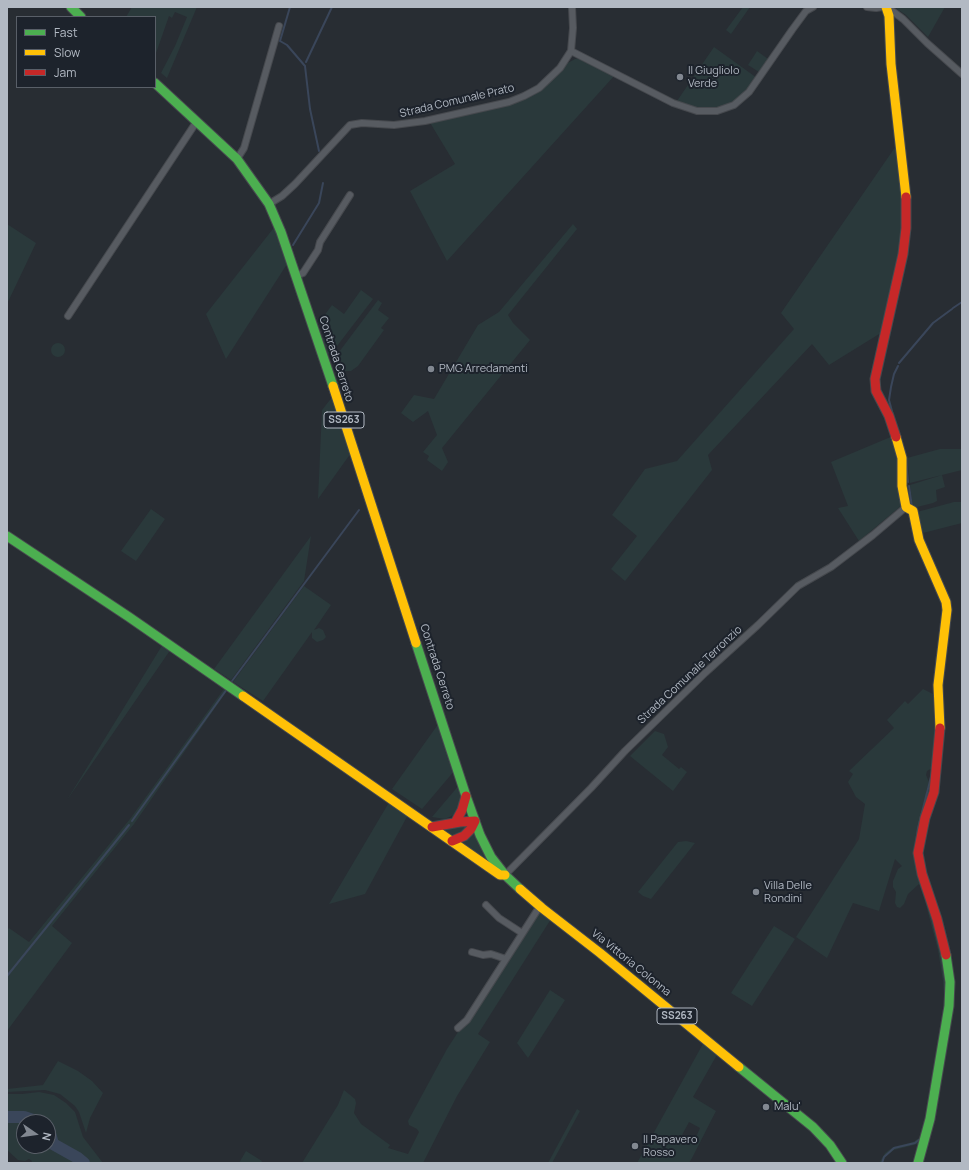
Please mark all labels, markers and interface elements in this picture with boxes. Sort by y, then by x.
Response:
legend [16,16,156,88]
text: Fast [54,24,78,41]
text: Slow [54,44,80,61]
text: Jam [54,64,76,81]
place label: Il Giugliolo Verde [688,64,739,90]
marker: Il Giugliolo Verde [675,72,685,82]
street label: Strada Comunale Prato [398,81,516,121]
street label: Contrada Cerreto [316,315,356,403]
place label: PMG Arredamenti [439,362,528,376]
marker: PMG Arredamenti [426,364,436,374]
road number: SS263 [324,412,364,428]
street label: Contrada Cerreto [417,623,457,711]
street label: Strada Comunale Terronzio [635,623,745,727]
place label: Villa Delle Rondini [764,879,812,905]
marker: Villa Delle Rondini [751,887,761,897]
street label: Via Vittoria Colonna [589,927,673,999]
road number: SS263 [657,1008,697,1024]
place label: Malu' [774,1100,801,1114]
marker: Malu' [761,1102,771,1112]
north arrow [16,1114,56,1154]
text: N [39,1131,55,1142]
place label: Il Papavero Rosso [643,1133,697,1159]
marker: Il Papavero Rosso [630,1141,640,1151]

